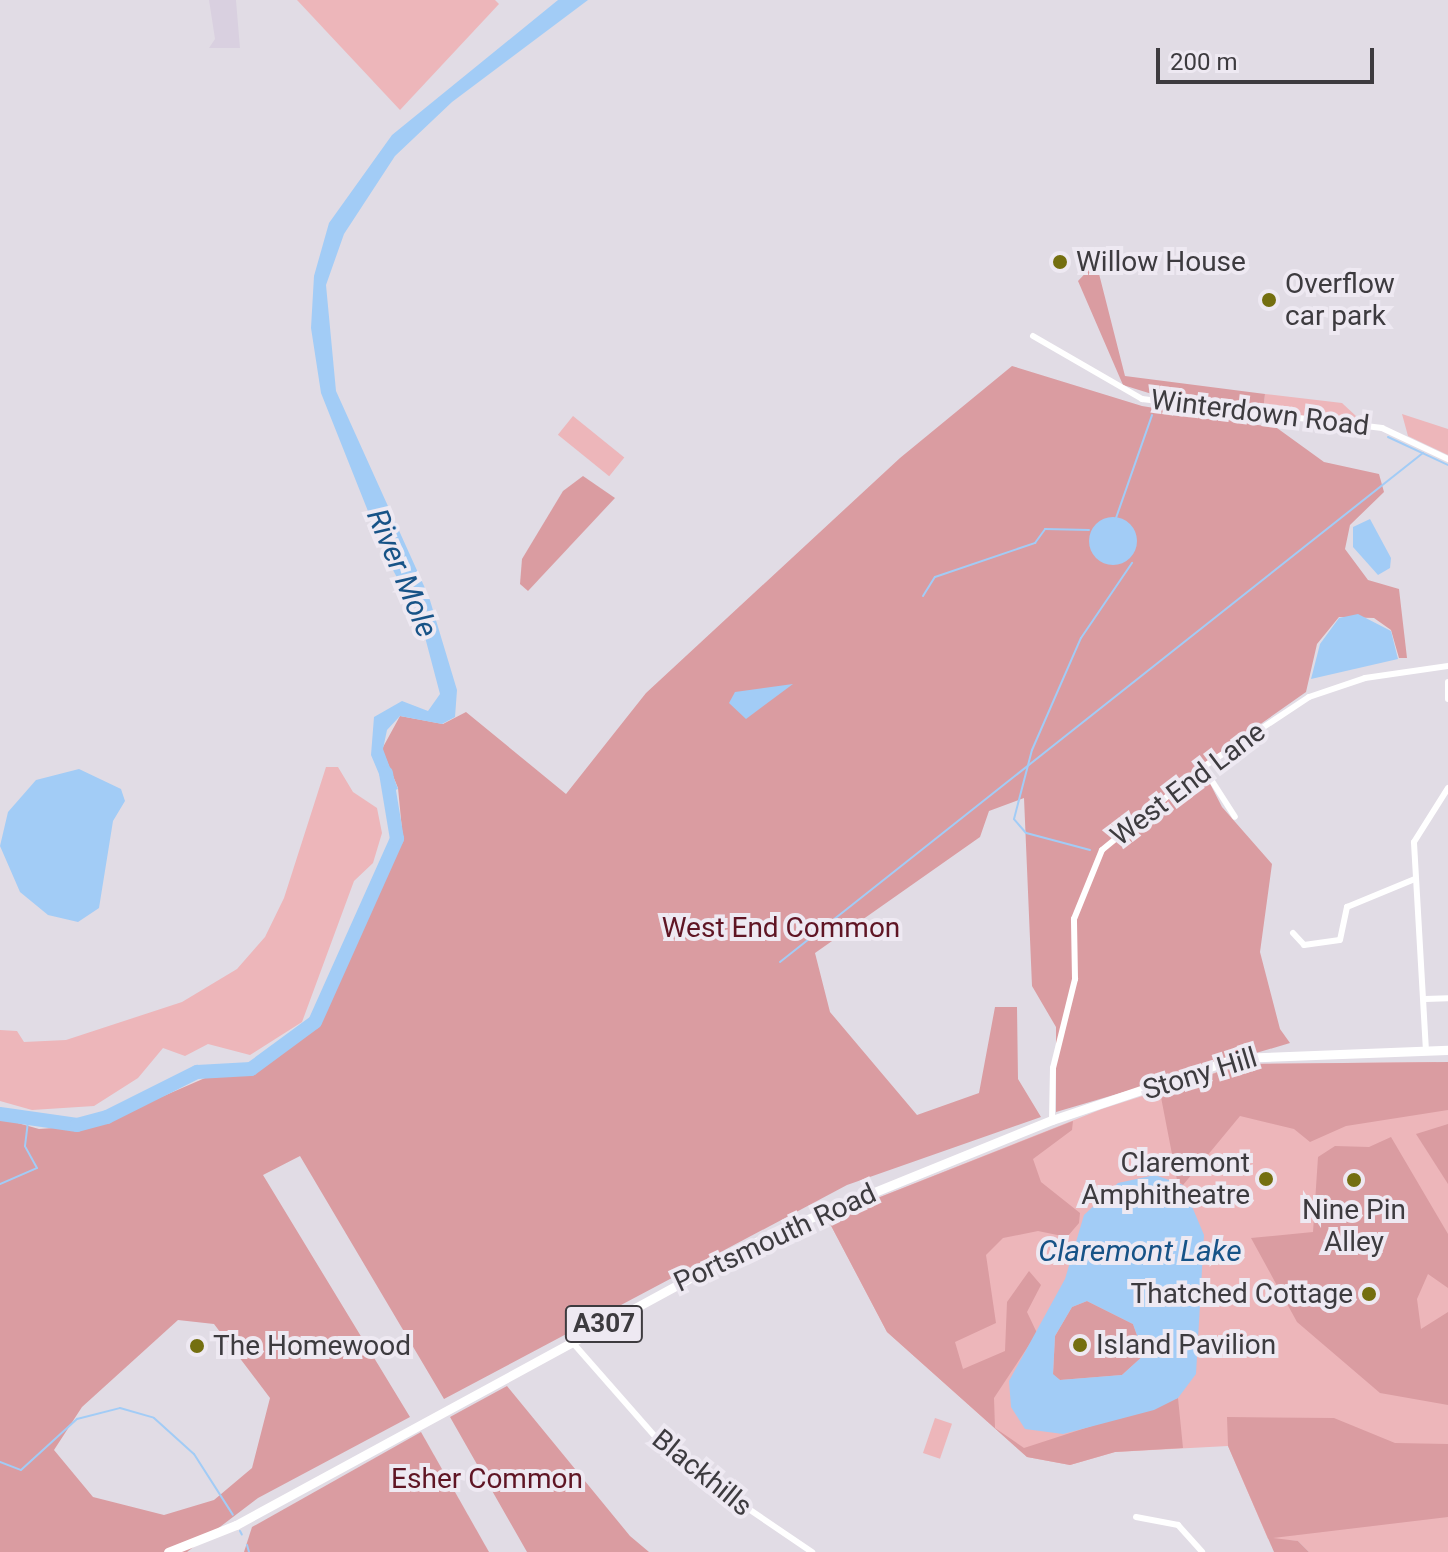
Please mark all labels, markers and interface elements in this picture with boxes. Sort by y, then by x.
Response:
scale bar [1160,32,1378,82]
text: 200 m [1170,48,1237,76]
place label: Willow House [1076,245,1246,279]
marker: Willow House [1051,253,1069,271]
place label: Overflow car park [1285,267,1395,333]
marker: Overflow car park [1260,291,1278,309]
street label: Winterdown Road [1149,383,1371,443]
water label: River Mole [359,503,445,643]
street label: West End Lane [1104,715,1272,853]
park label: West End Common [662,911,900,945]
street label: Stony Hill [1139,1041,1261,1107]
place label: Claremont Amphitheatre [1081,1146,1250,1212]
marker: Claremont Amphitheatre [1257,1170,1275,1188]
marker: Nine Pin Alley [1345,1171,1363,1189]
street label: Portsmouth Road [669,1177,881,1299]
place label: Nine Pin Alley [1302,1193,1406,1259]
water label: Claremont Lake [1038,1233,1242,1269]
place label: Thatched Cottage [1131,1277,1353,1311]
marker: Thatched Cottage [1360,1285,1378,1303]
road number: A307 [564,1302,644,1346]
place label: Island Pavilion [1096,1328,1276,1362]
place label: The Homewood [213,1329,411,1363]
marker: Island Pavilion [1071,1336,1089,1354]
marker: The Homewood [188,1337,206,1355]
street label: Blackhills [645,1423,759,1523]
park label: Esher Common [391,1462,583,1496]

